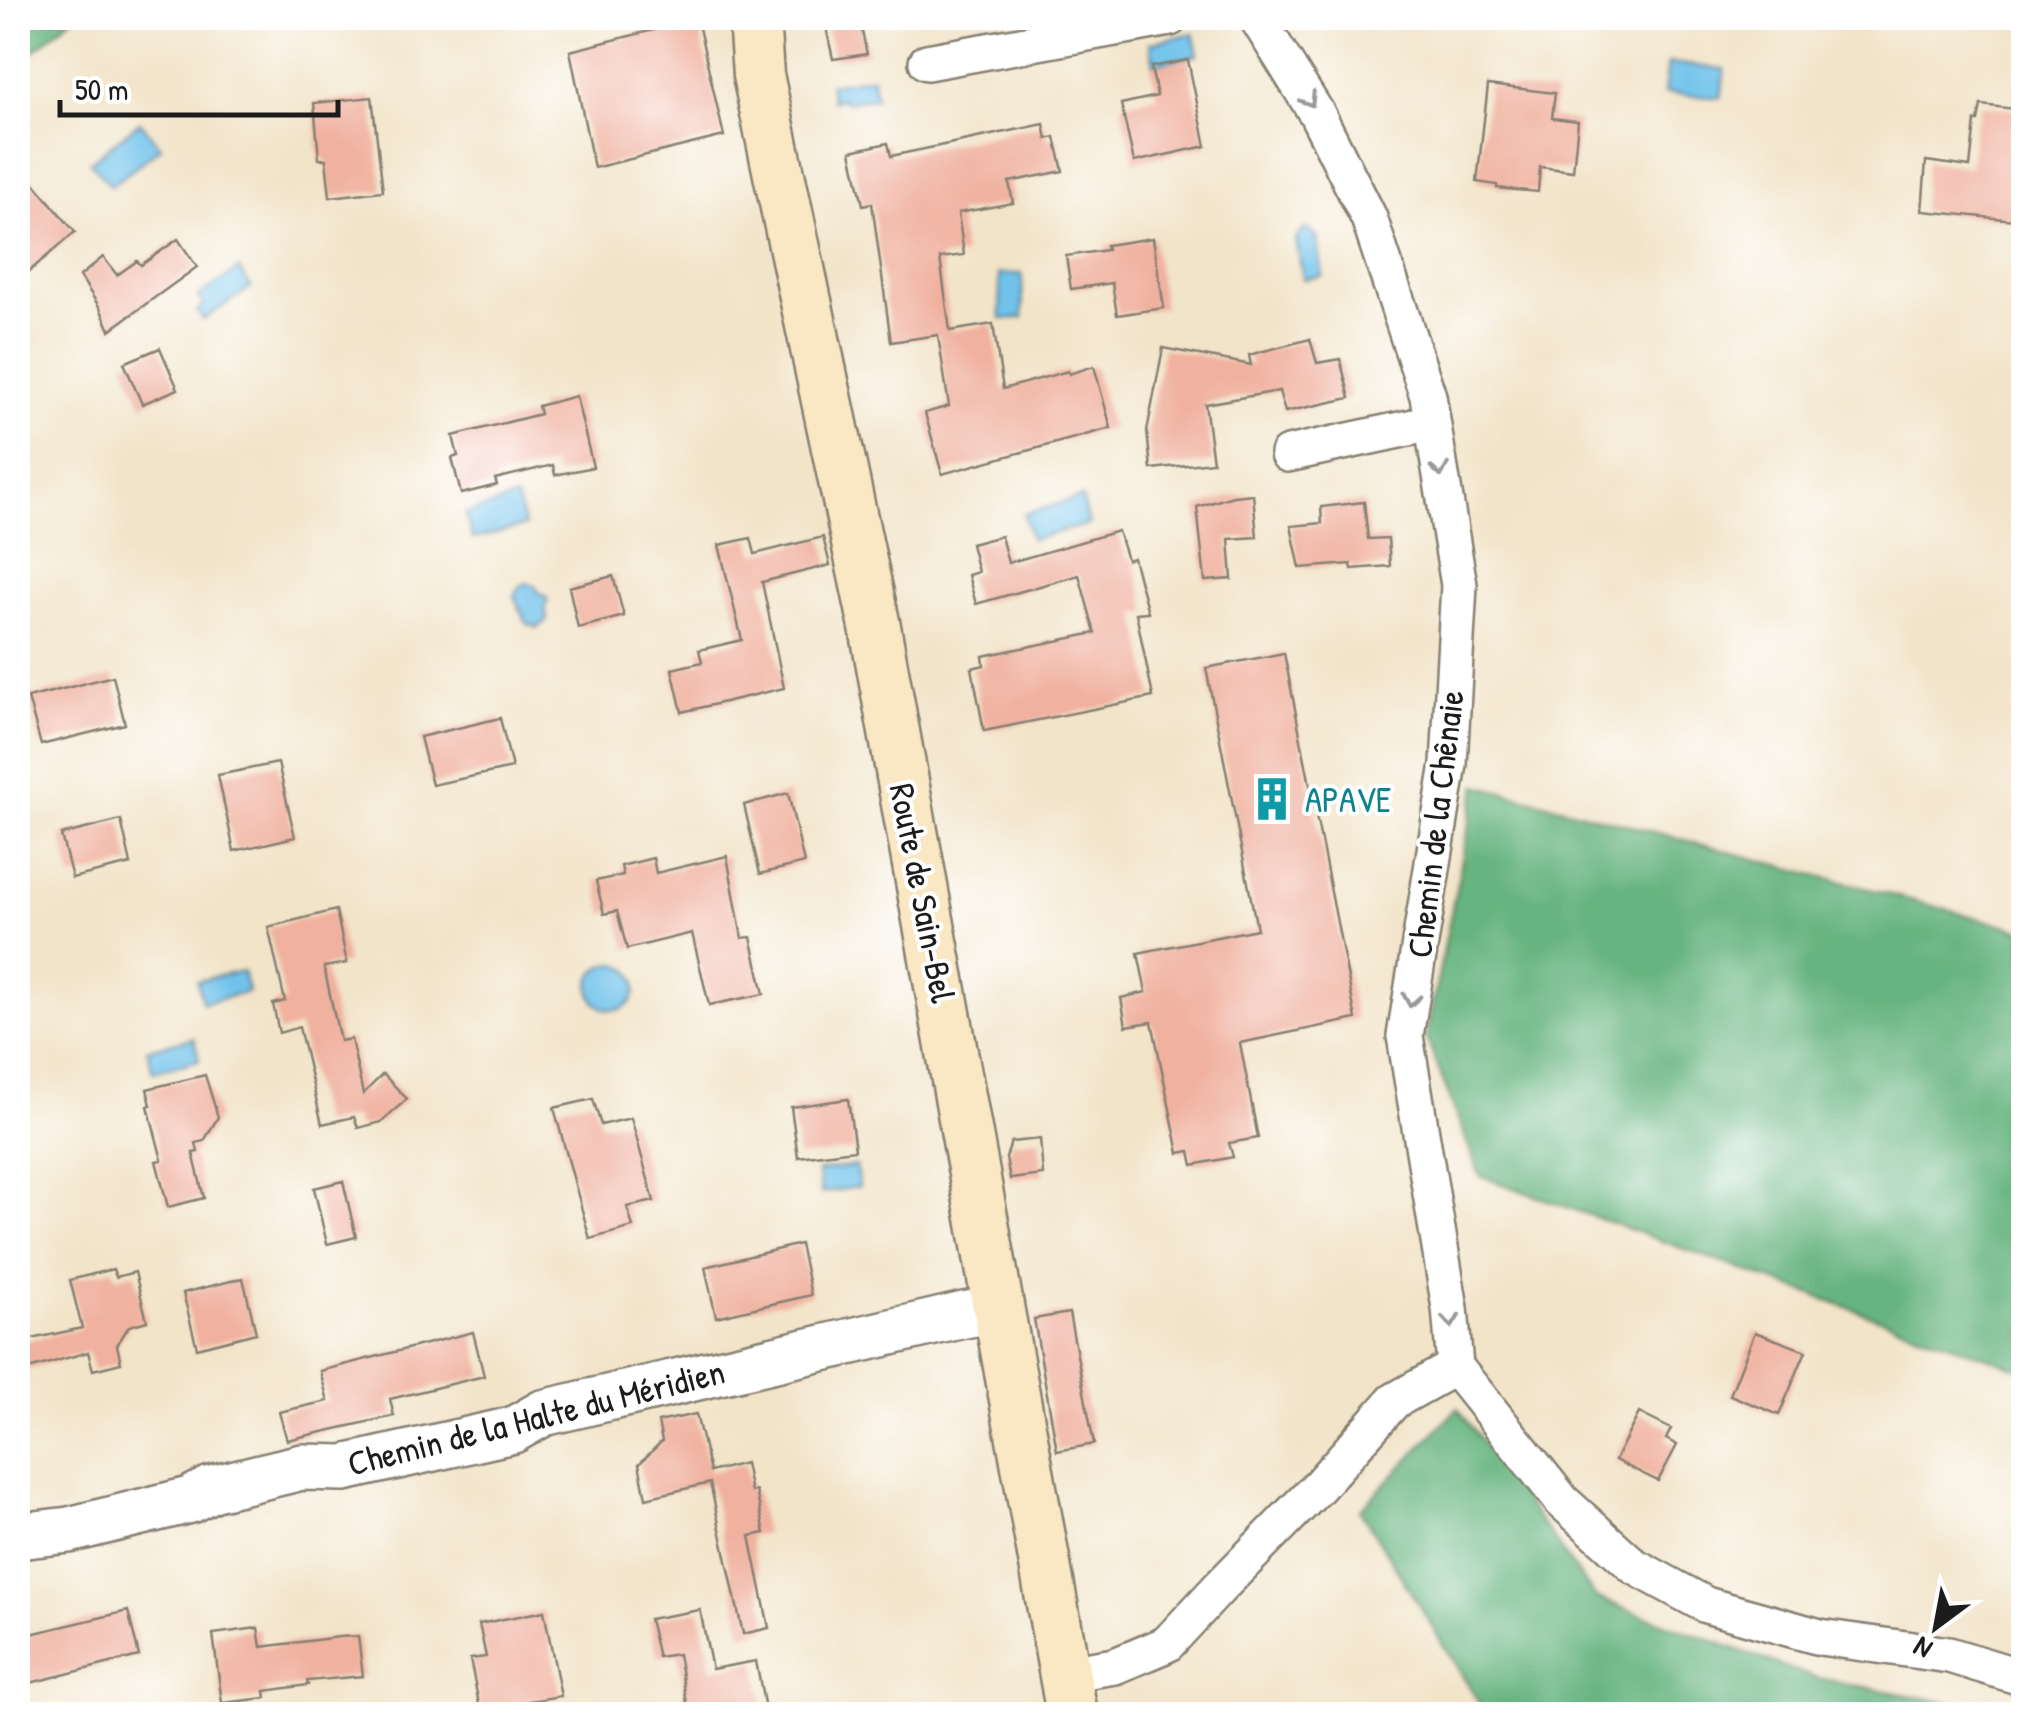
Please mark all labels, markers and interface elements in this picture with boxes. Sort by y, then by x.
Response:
scale bar [60,55,338,117]
text: 50 m [75,69,128,109]
one-way arrow [1296,89,1315,107]
one-way arrow [1429,462,1450,479]
street label: Chemin de la Chênaie [1395,687,1475,960]
building icon: APAVE [1248,775,1296,823]
place label: APAVE [1305,776,1391,823]
street label: Route de Sain-Bel [879,779,967,1007]
one-way arrow [1401,992,1422,1009]
one-way arrow [1440,1314,1461,1330]
street label: Chemin de la Halte du Méridien [343,1347,729,1487]
north arrow [1886,1577,1986,1677]
text: N [1906,1628,1939,1668]

